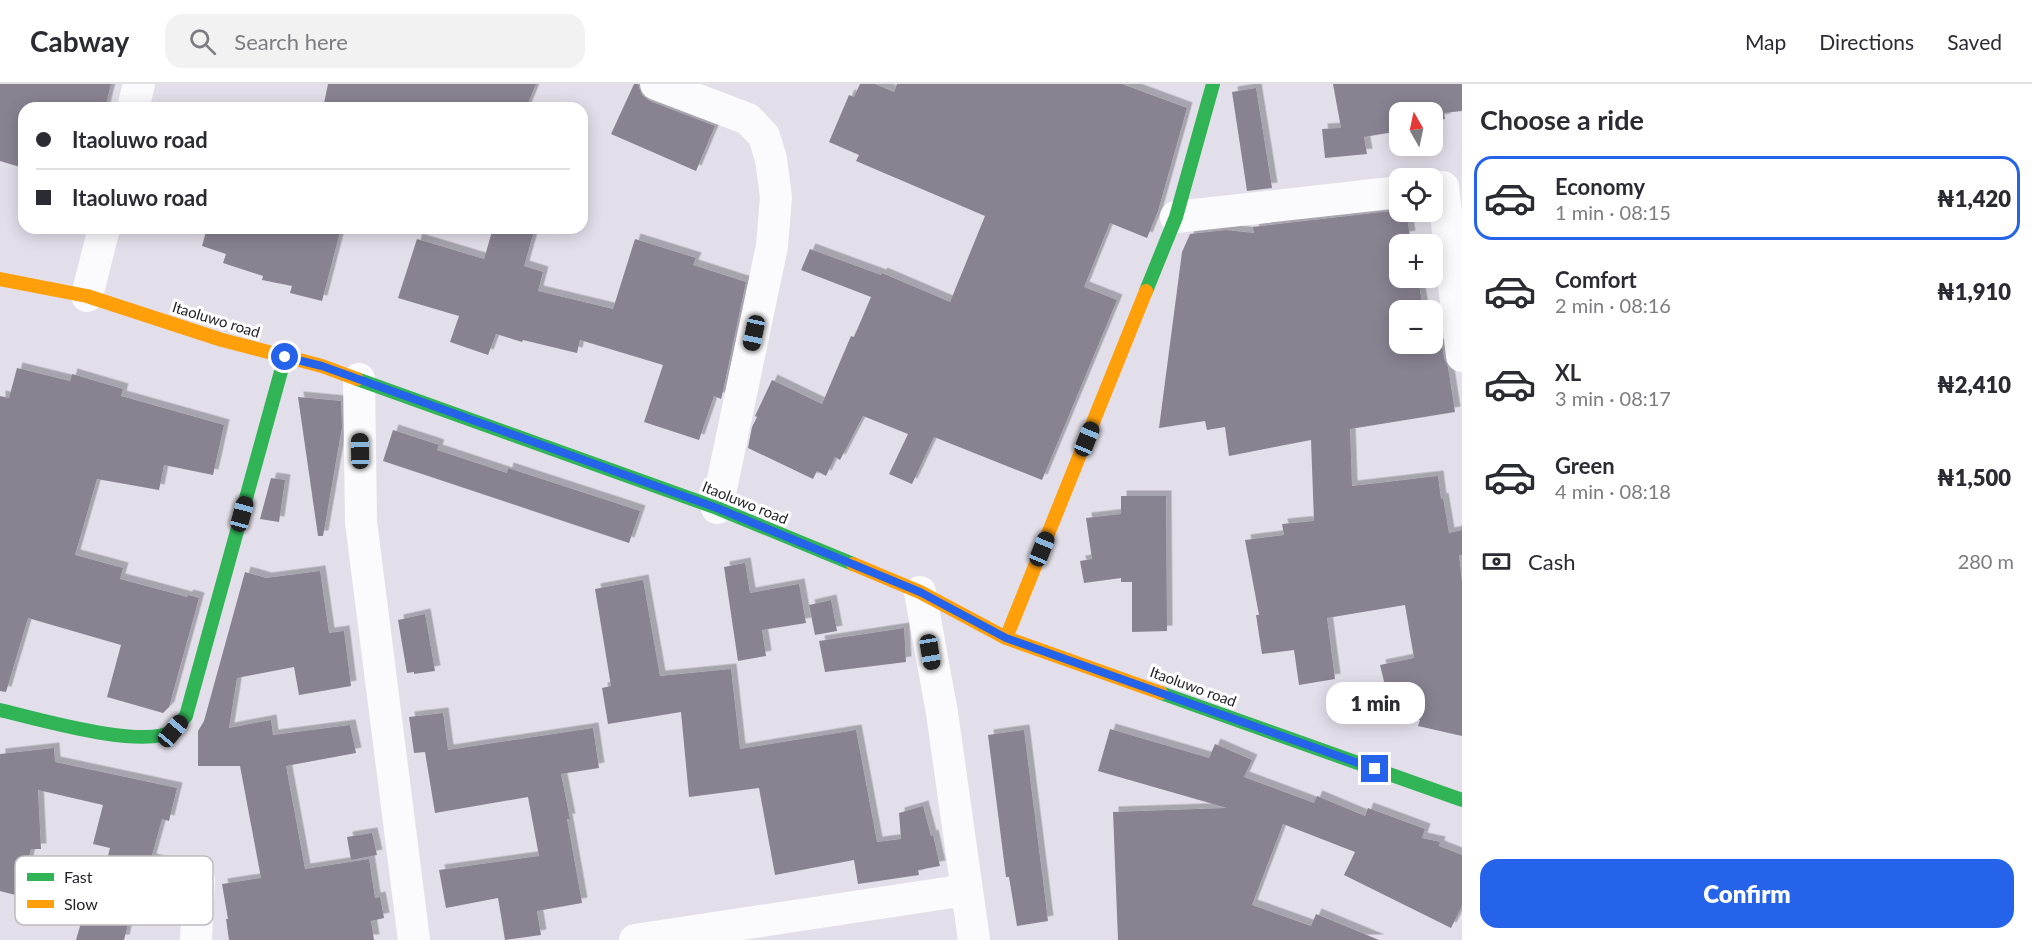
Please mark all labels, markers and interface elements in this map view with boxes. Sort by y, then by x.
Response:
search box [165,14,585,68]
text: Cabway [30,24,129,58]
icon: search [186,25,219,58]
text: Search here [234,28,348,55]
text: Map [1745,29,1786,54]
text: Directions [1819,29,1914,54]
text: Saved [1947,29,2002,54]
north arrow [1389,102,1443,156]
map controls [1389,102,1443,354]
text: Choose a ride [1480,103,1644,136]
text: Itaoluwo road [72,126,208,153]
button: locate [1389,168,1443,222]
icon: car [1483,171,1537,225]
text: Economy [1555,173,1645,200]
text: Itaoluwo road [72,184,208,211]
text: ₦1,420 [1937,185,2011,212]
text: 1 min · 08:15 [1555,200,1671,224]
button: + [1389,234,1443,288]
icon: car [1483,264,1537,318]
text: Comfort [1555,266,1637,293]
text: ₦1,910 [1937,278,2011,305]
text: 2 min · 08:16 [1555,293,1671,317]
street label: Itaoluwo road [170,297,262,341]
button: − [1389,300,1443,354]
car [741,314,767,352]
route start [271,343,298,370]
icon: car [1483,357,1537,411]
text: XL [1555,359,1581,386]
text: ₦2,410 [1937,371,2011,398]
text: 3 min · 08:17 [1555,386,1671,410]
car [1072,419,1102,459]
car [351,433,369,469]
icon: car [1483,450,1537,504]
text: Green [1555,452,1615,479]
text: ₦1,500 [1937,464,2011,491]
street label: Itaoluwo road [700,477,791,527]
text: 4 min · 08:18 [1555,479,1671,503]
car [229,494,255,534]
car [1027,529,1057,569]
icon: cash [1480,545,1513,578]
text: Cash [1528,548,1575,575]
text: 280 m [1958,549,2014,573]
car [918,633,942,671]
street label: Itaoluwo road [1148,662,1239,710]
callout: 1 min [1326,682,1424,724]
text: 1 min [1351,691,1400,715]
car [155,711,191,751]
route end [1361,755,1388,782]
legend [15,856,213,925]
button: Confirm [1480,859,2014,928]
text: Fast [64,867,93,886]
text: Slow [64,894,98,913]

